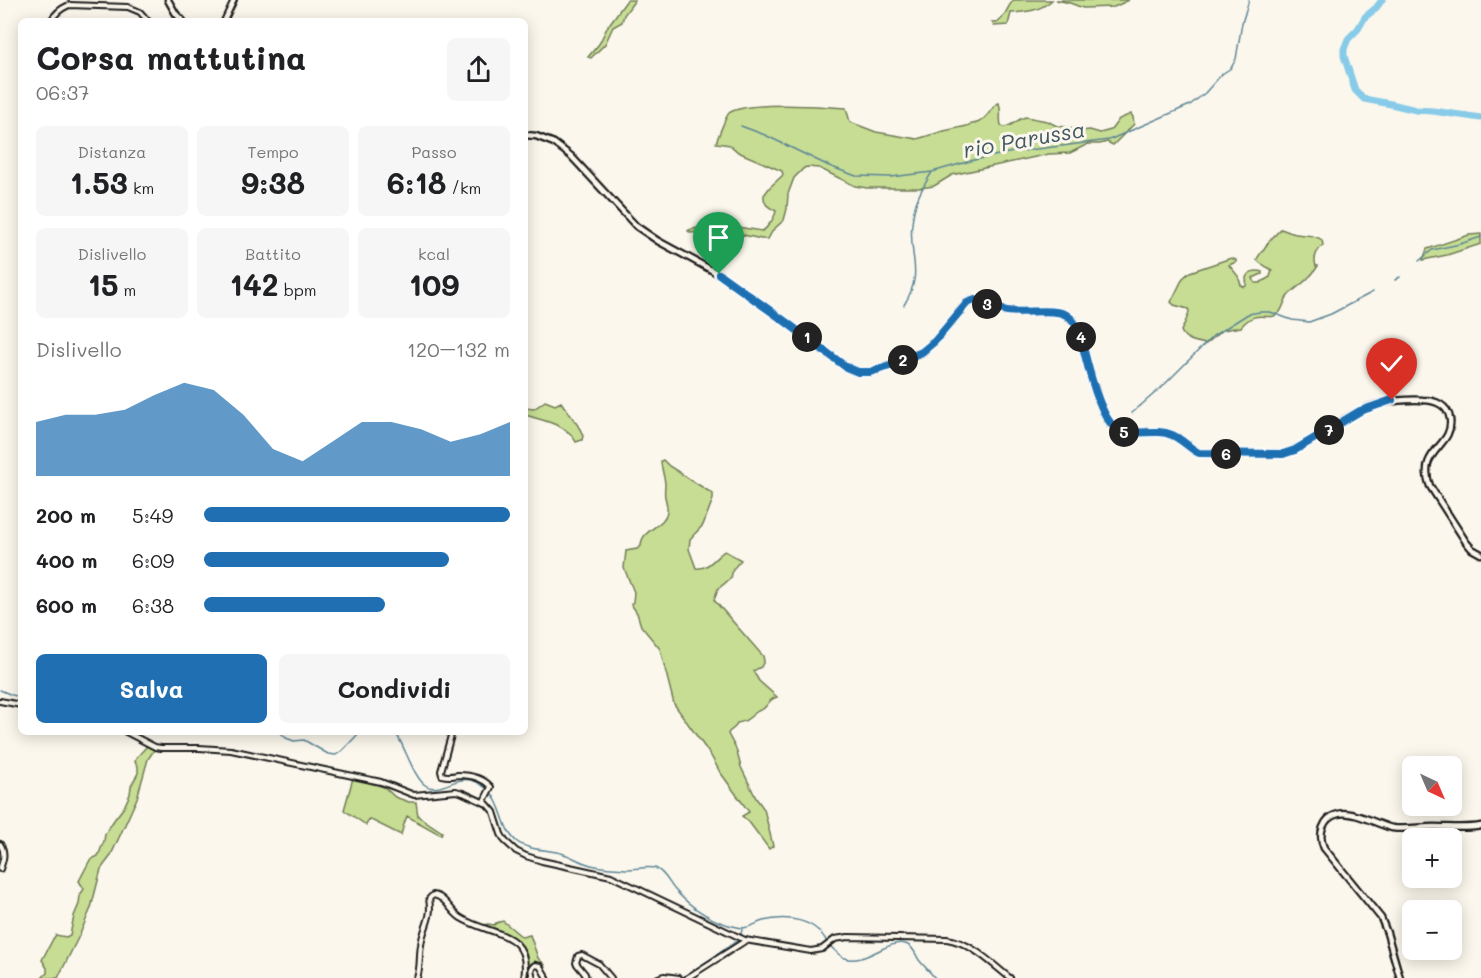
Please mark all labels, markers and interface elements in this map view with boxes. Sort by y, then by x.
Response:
text: Corsa mattutina [36,35,306,78]
button: share [447,38,510,101]
text: 06:37 [36,79,89,105]
water label: rio Parussa [961,114,1087,164]
text: Distanza [78,141,146,162]
text: Tempo [248,141,298,162]
text: Passo [412,141,456,162]
text: 1.53 [70,162,128,202]
text: 9:38 [241,162,305,202]
text: 6:18 [387,162,446,202]
text: km [128,177,154,198]
text: /km [446,177,481,198]
pin [693,212,744,274]
icon: arrive [702,221,735,254]
text: Dislivello [78,243,146,264]
text: Battito [245,243,301,264]
text: kcal [418,243,450,264]
text: 15 [88,264,118,304]
text: 142 [229,264,279,304]
text: 109 [409,264,459,304]
text: m [118,279,136,300]
text: bpm [279,279,317,300]
pin: 3 [972,289,1002,319]
text: 3 [982,293,992,314]
pin: 1 [792,322,822,352]
pin: 4 [1066,322,1096,352]
text: 1 [803,326,811,347]
text: 4 [1076,326,1086,347]
text: Dislivello [36,336,122,362]
text: 120–132 m [407,336,510,362]
pin [1366,338,1417,400]
pin: 2 [888,345,918,375]
icon: check [1375,347,1408,380]
text: 2 [899,349,907,370]
pin: 7 [1314,415,1344,445]
pin: 5 [1109,417,1139,447]
text: 7 [1325,419,1333,440]
text: 5 [1119,421,1129,442]
pin: 6 [1211,439,1241,469]
text: 6 [1221,443,1231,464]
text: 200 m [36,502,96,528]
text: 5:49 [132,502,173,528]
text: 400 m [36,547,97,573]
text: 6:09 [132,547,174,573]
text: 600 m [36,592,97,618]
text: 6:38 [132,592,174,618]
button: Salva [36,654,267,723]
button: Condividi [279,654,510,723]
north arrow [1402,756,1462,816]
map controls [1402,756,1462,960]
button: + [1402,828,1462,888]
button: − [1402,900,1462,960]

